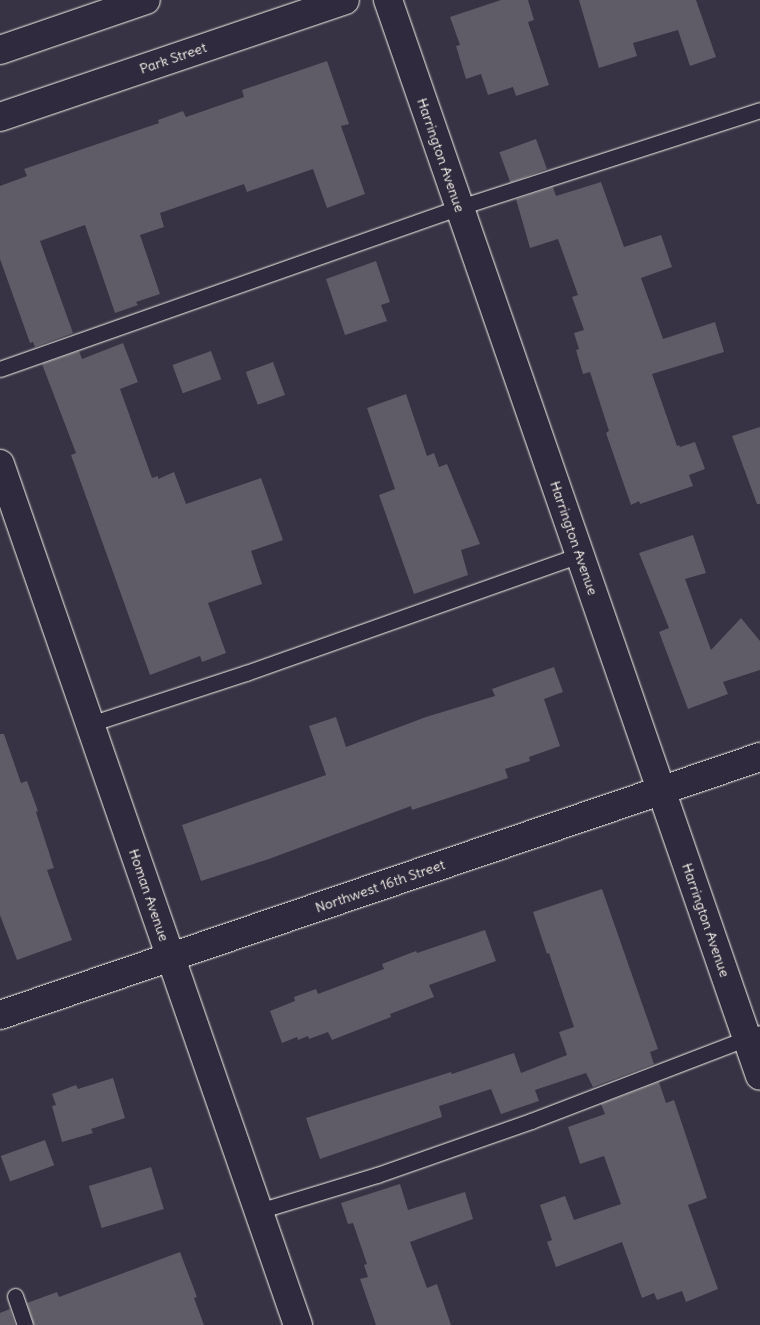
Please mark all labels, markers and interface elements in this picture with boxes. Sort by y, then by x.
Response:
street label: Park Street [137,39,209,77]
street label: Harrington Avenue [414,96,468,214]
street label: Harrington Avenue [547,479,601,597]
street label: Homan Avenue [125,847,173,943]
street label: Northwest 16th Street [313,856,447,916]
street label: Harrington Avenue [679,861,733,979]

